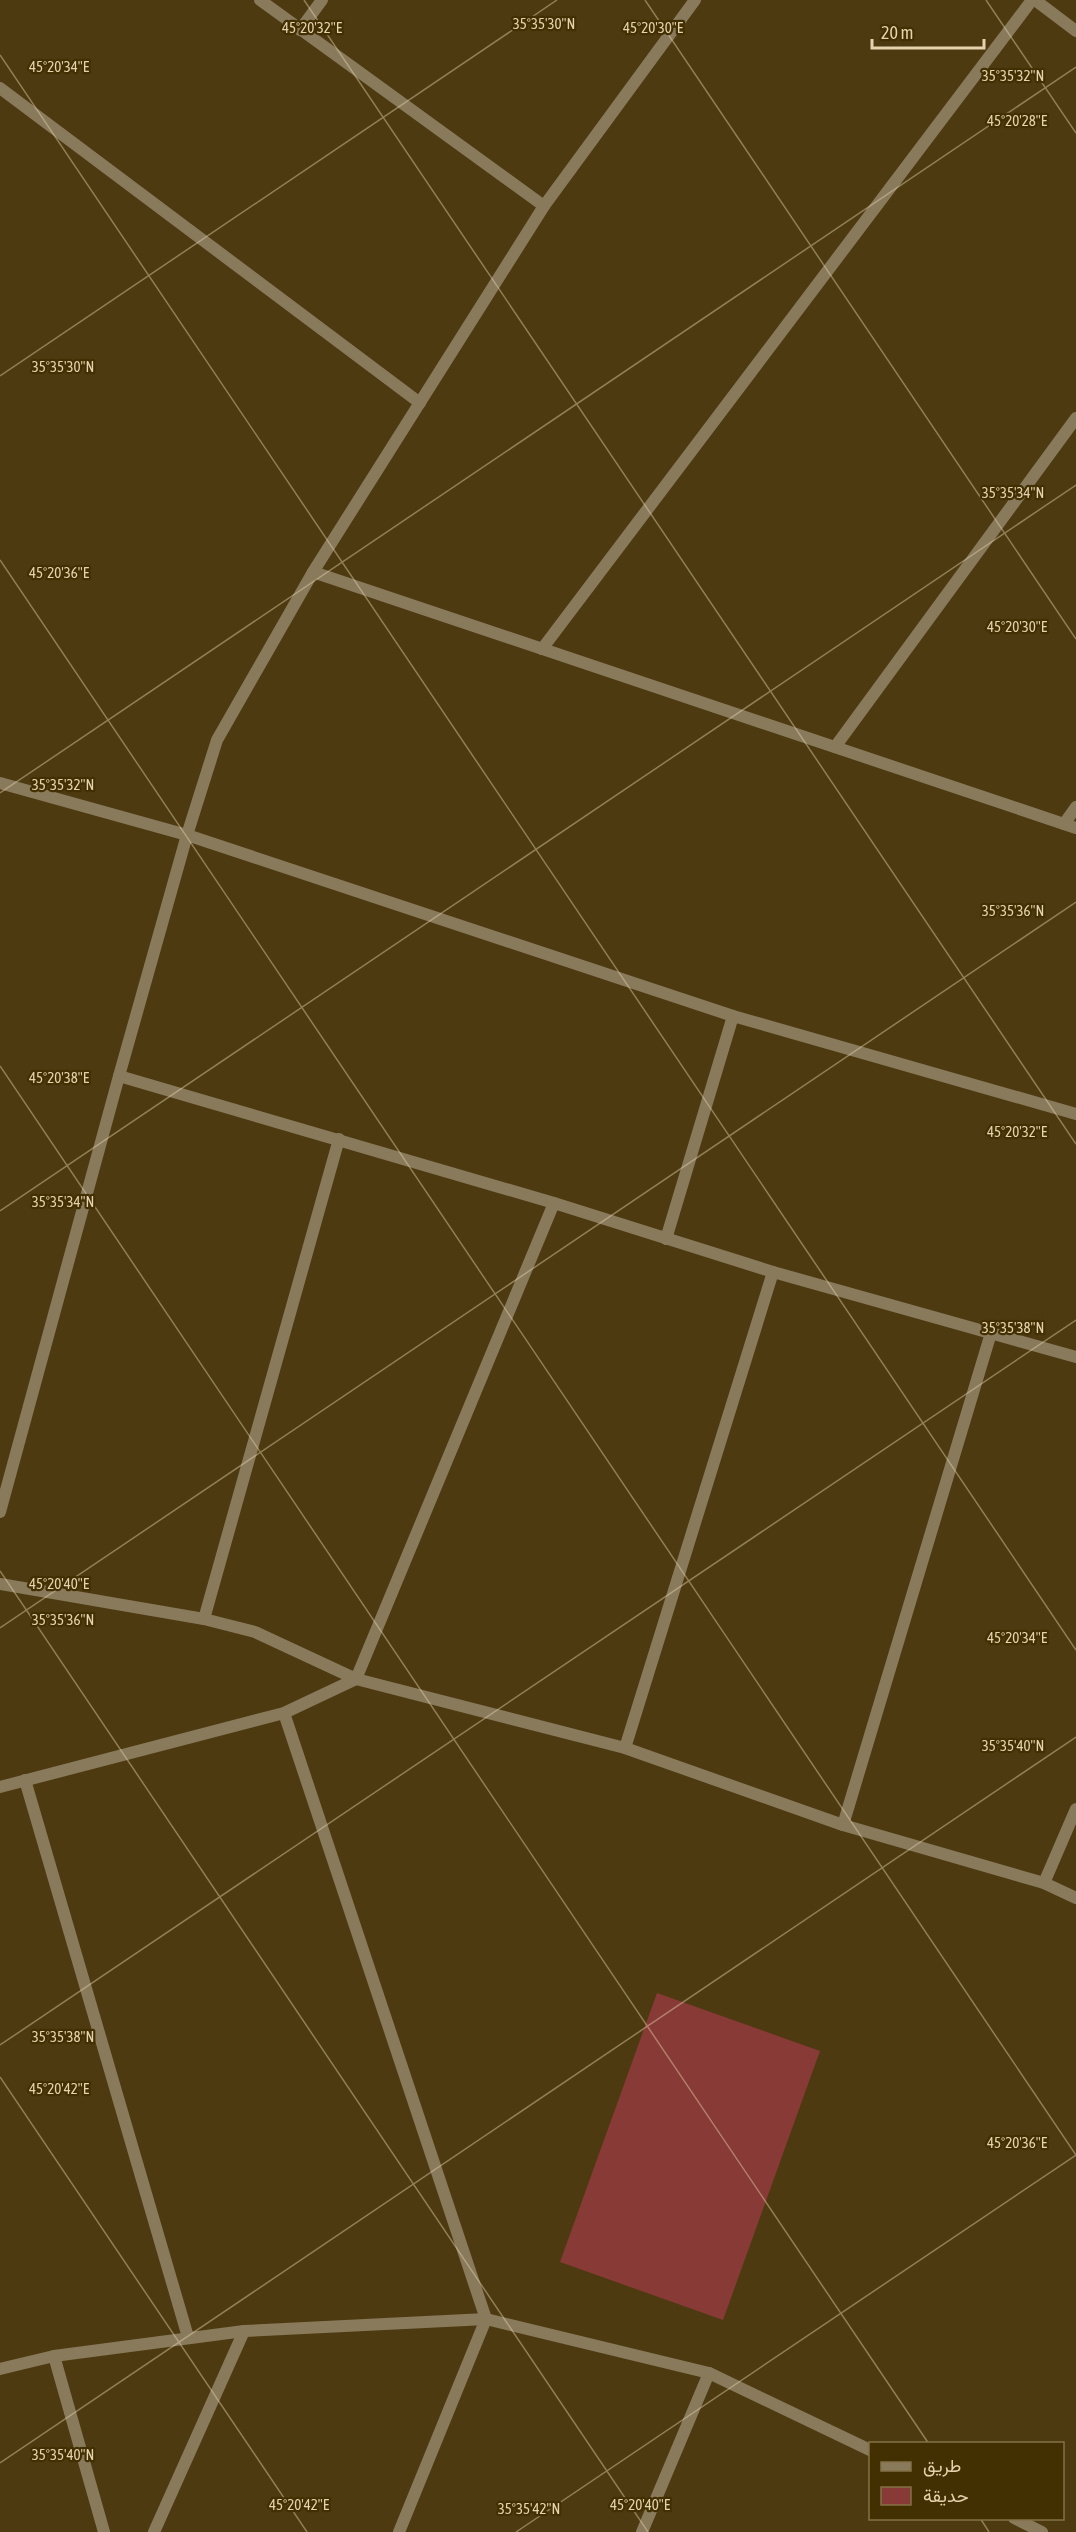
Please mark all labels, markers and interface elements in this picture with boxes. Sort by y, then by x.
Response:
scale bar [872,12,984,50]
text: 35°35'30"N [513,15,575,32]
text: 45°20'32"E [282,19,343,36]
text: 45°20'30"E [623,19,684,36]
text: 20 m [881,22,913,43]
text: 45°20'34"E [29,58,90,75]
text: 35°35'32"N [982,67,1044,84]
text: 45°20'28"E [987,112,1048,129]
text: 35°35'30"N [32,358,94,375]
text: 35°35'34"N [982,484,1044,501]
text: 45°20'36"E [29,564,90,581]
text: 45°20'30"E [987,618,1048,635]
text: 35°35'32"N [32,776,94,793]
text: 35°35'36"N [982,902,1044,919]
text: 45°20'38"E [29,1069,90,1086]
text: 45°20'32"E [987,1123,1048,1140]
text: 35°35'34"N [32,1193,94,1210]
text: 35°35'38"N [982,1319,1044,1336]
text: 45°20'40"E [29,1575,90,1592]
text: 35°35'36"N [32,1611,94,1628]
text: 45°20'34"E [987,1629,1048,1646]
text: 35°35'40"N [982,1737,1044,1754]
text: 35°35'38"N [32,2028,94,2045]
text: 45°20'42"E [29,2080,90,2097]
text: 45°20'36"E [987,2134,1048,2151]
legend [869,2442,1064,2520]
text: 35°35'40"N [32,2446,94,2463]
text: طريق [923,2455,961,2477]
text: حديقة [923,2485,969,2506]
text: 45°20'42"E [269,2496,330,2513]
text: 45°20'40"E [610,2496,671,2513]
text: 35°35'42"N [498,2500,560,2517]

